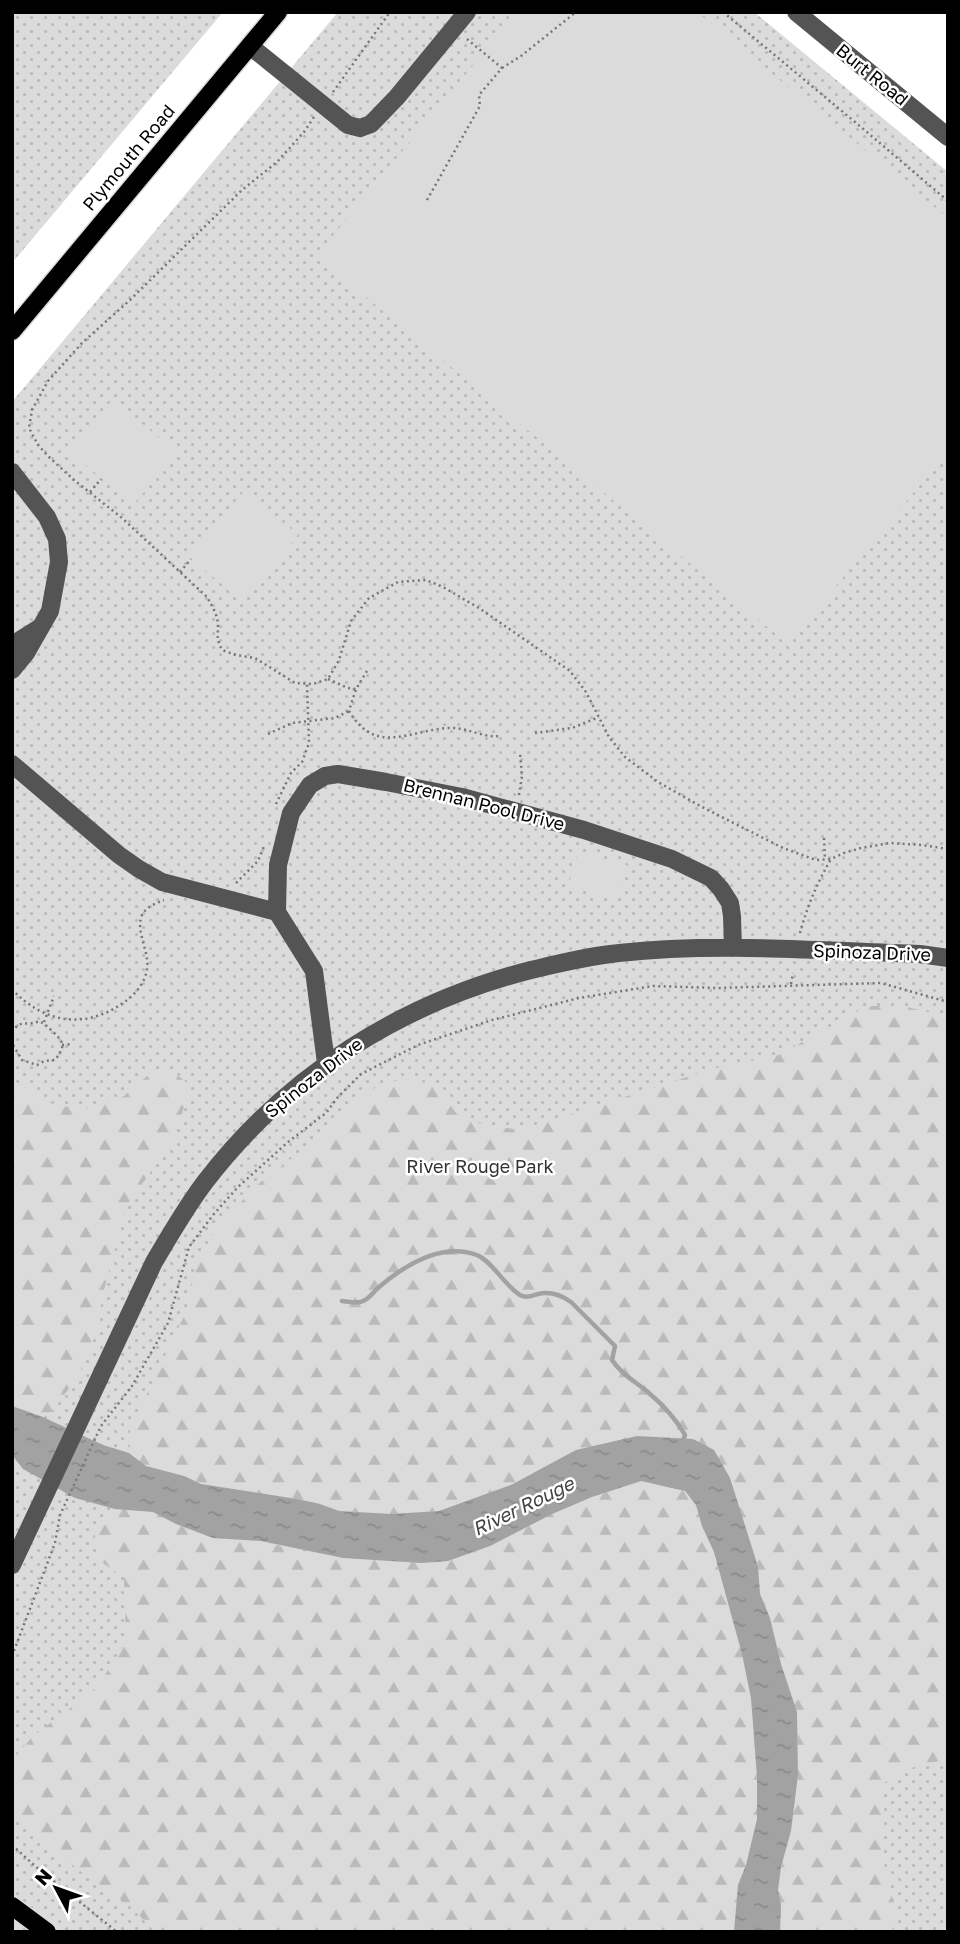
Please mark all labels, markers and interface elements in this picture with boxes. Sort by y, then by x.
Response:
street label: Burt Road [832,39,913,110]
street label: Plymouth Road [77,100,179,215]
street label: Brennan Pool Drive [401,773,567,835]
street label: Spinoza Drive [813,939,931,965]
street label: Spinoza Drive [260,1032,367,1122]
park label: River Rouge Park [406,1155,554,1177]
water label: River Rouge [468,1470,579,1540]
north arrow [21,1853,91,1923]
text: N [29,1864,56,1890]

